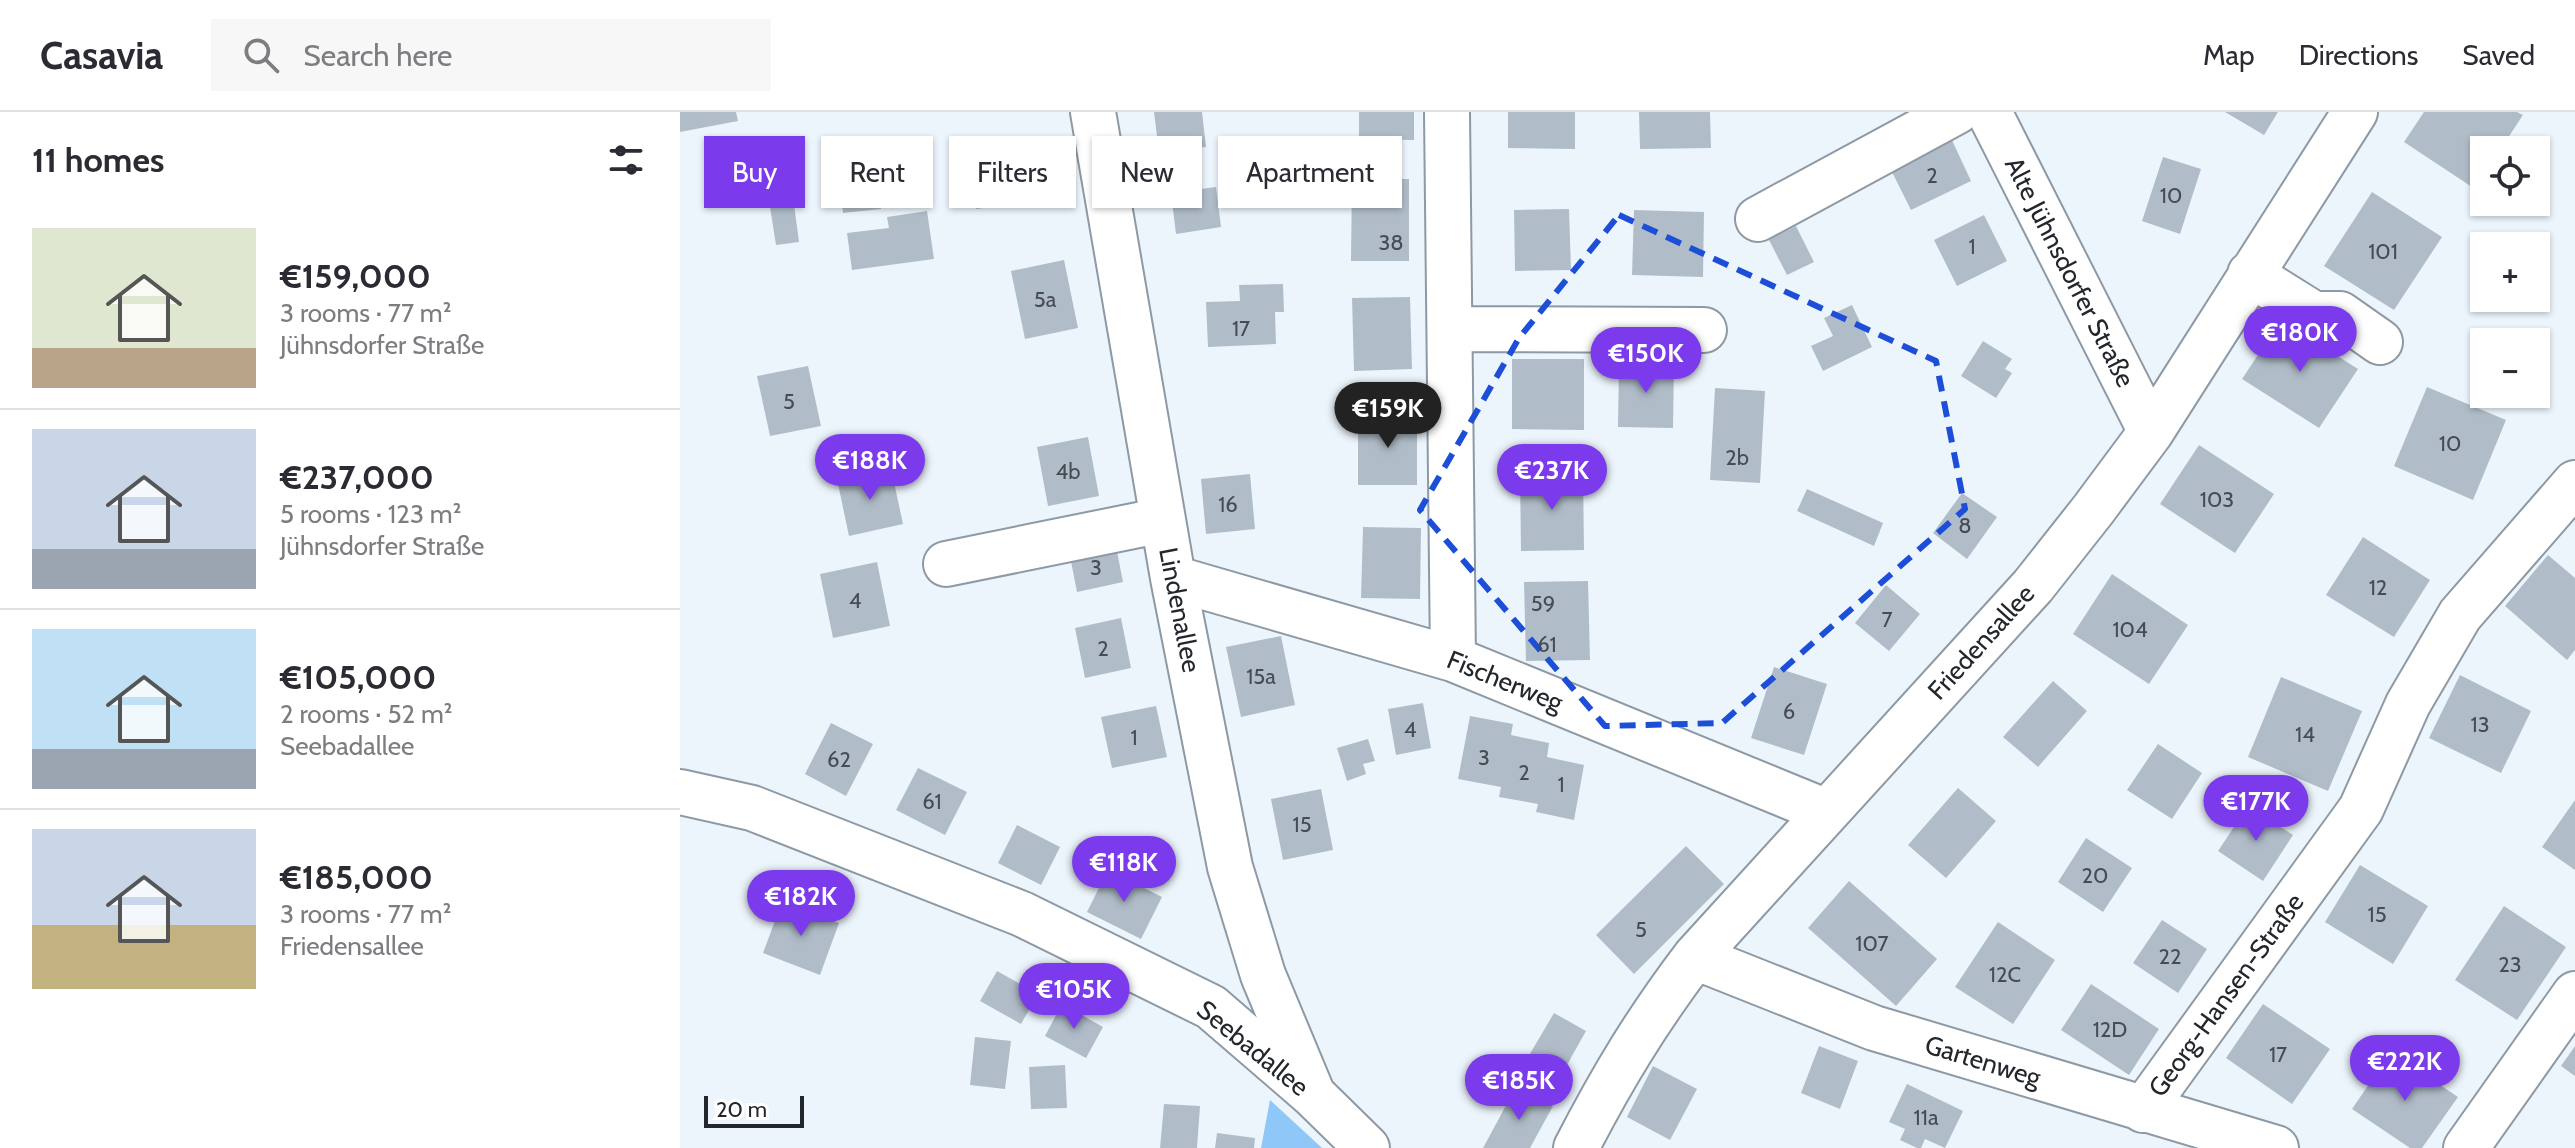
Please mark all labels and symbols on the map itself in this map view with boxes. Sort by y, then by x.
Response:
street label: Alte Jühnsdorfer Straße [1998,152,2142,392]
house number: 2 [1926,162,1938,189]
house number: 10 [2160,182,2182,209]
house number: 38 [1378,229,1404,256]
house number: 1 [1968,233,1976,260]
house number: 101 [2368,238,2398,265]
house number: 5a [1034,286,1057,313]
pin: €180K [2244,306,2356,374]
house number: 17 [1232,315,1250,342]
pin: €150K [1590,327,1702,395]
pin: €159K [1332,382,1444,450]
house number: 5 [783,388,795,415]
house number: 10 [2439,430,2461,457]
pin: €188K [814,434,926,502]
pin: €237K [1496,444,1608,512]
house number: 2b [1725,444,1749,471]
house number: 4b [1056,458,1080,485]
house number: 103 [2200,486,2234,513]
house number: 16 [1218,491,1238,518]
house number: 8 [1958,512,1972,539]
street label: Lindenallee [1152,545,1208,675]
house number: 3 [1090,554,1102,581]
house number: 12 [2369,574,2387,601]
street label: Friedensallee [1921,578,2041,706]
house number: 4 [849,587,862,614]
house number: 59 [1531,590,1555,617]
house number: 7 [1881,606,1893,633]
house number: 104 [2112,616,2148,643]
house number: 61 [1537,631,1557,658]
house number: 2 [1097,635,1109,662]
street label: Fischerweg [1442,643,1569,719]
house number: 15a [1246,663,1276,690]
house number: 6 [1783,698,1795,725]
house number: 13 [2470,711,2490,738]
house number: 4 [1404,716,1417,743]
house number: 14 [2295,721,2315,748]
house number: 1 [1130,724,1138,751]
house number: 3 [1478,744,1490,771]
house number: 62 [827,746,851,773]
house number: 2 [1518,759,1530,786]
house number: 1 [1557,771,1565,798]
pin: €177K [2200,775,2312,843]
house number: 61 [922,788,942,815]
house number: 15 [1292,811,1312,838]
pin: €118K [1068,836,1180,904]
house number: 20 [2082,862,2108,889]
pin: €182K [745,870,857,938]
street label: Georg-Hansen-Straße [2141,887,2311,1103]
house number: 15 [2367,901,2387,928]
house number: 5 [1635,916,1647,943]
house number: 107 [1855,930,1889,957]
house number: 22 [2158,943,2182,970]
house number: 23 [2498,951,2522,978]
house number: 12C [1989,961,2021,988]
pin: €105K [1018,963,1130,1031]
street label: Seebadallee [1191,993,1315,1103]
house number: 12D [2093,1016,2127,1043]
street label: Gartenweg [1921,1028,2046,1094]
pin: €222K [2349,1035,2461,1103]
house number: 17 [2269,1041,2287,1068]
pin: €185K [1463,1054,1575,1122]
scale bar [704,1092,804,1128]
house number: 11a [1914,1104,1939,1131]

